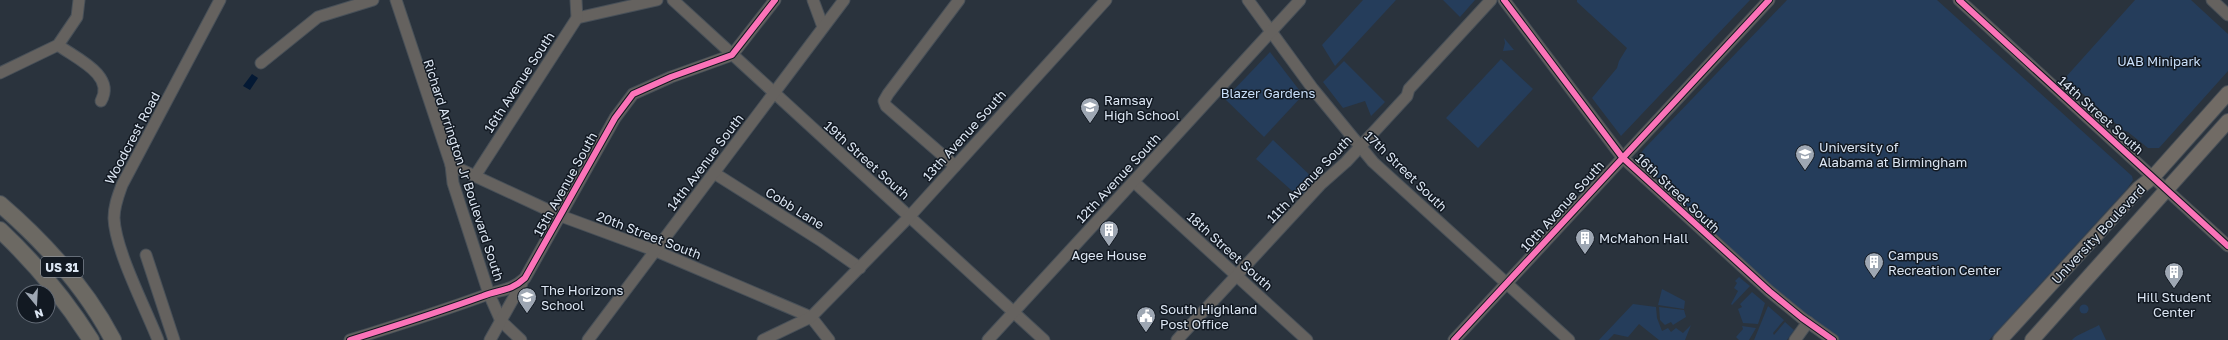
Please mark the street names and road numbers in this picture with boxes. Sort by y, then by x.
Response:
street label: 16th Avenue South [480,29,558,135]
street label: Richard Arrington Jr Boulevard South [420,57,508,283]
street label: 14th Street South [2055,72,2147,158]
street label: 13th Avenue South [919,86,1009,184]
street label: Woodcrest Road [101,89,163,187]
street label: 14th Avenue South [663,110,747,214]
street label: 19th Street South [821,117,913,203]
street label: 17th Street South [1361,128,1451,214]
street label: 15th Avenue South [530,129,600,239]
street label: 12th Avenue South [1072,130,1164,226]
street label: 11th Avenue South [1263,132,1355,226]
street label: 16th Street South [1632,150,1724,236]
street label: 10th Avenue South [1517,157,1607,255]
street label: University Boulevard [2048,181,2148,287]
street label: Cobb Lane [763,184,827,232]
street label: 20th Street South [594,208,704,262]
street label: 18th Street South [1184,208,1276,294]
road number: US 31 [41,257,83,277]

